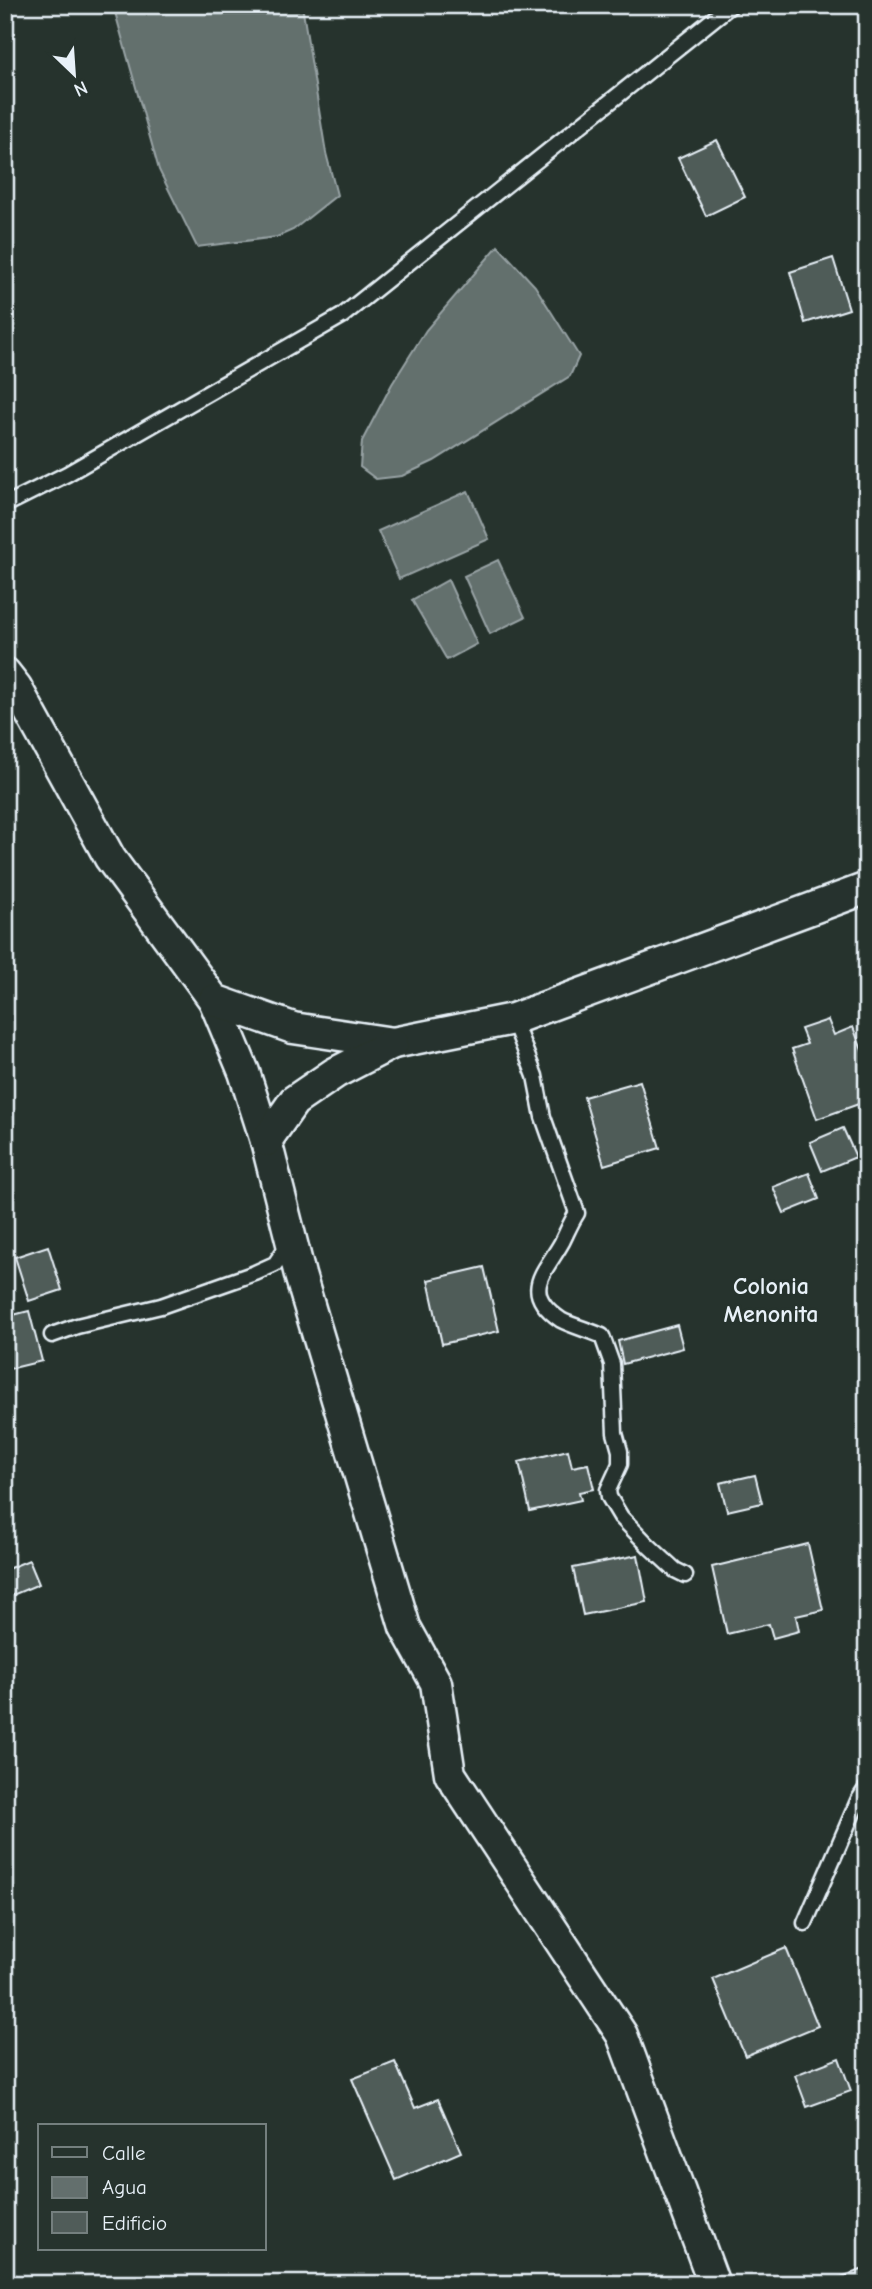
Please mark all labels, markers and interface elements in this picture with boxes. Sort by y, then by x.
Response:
north arrow [38,38,108,108]
text: N [70,76,91,101]
district label: Colonia Menonita [724,1272,818,1328]
legend [38,2124,266,2250]
text: Calle [102,2141,145,2165]
text: Agua [102,2175,147,2199]
text: Edificio [102,2211,167,2235]

